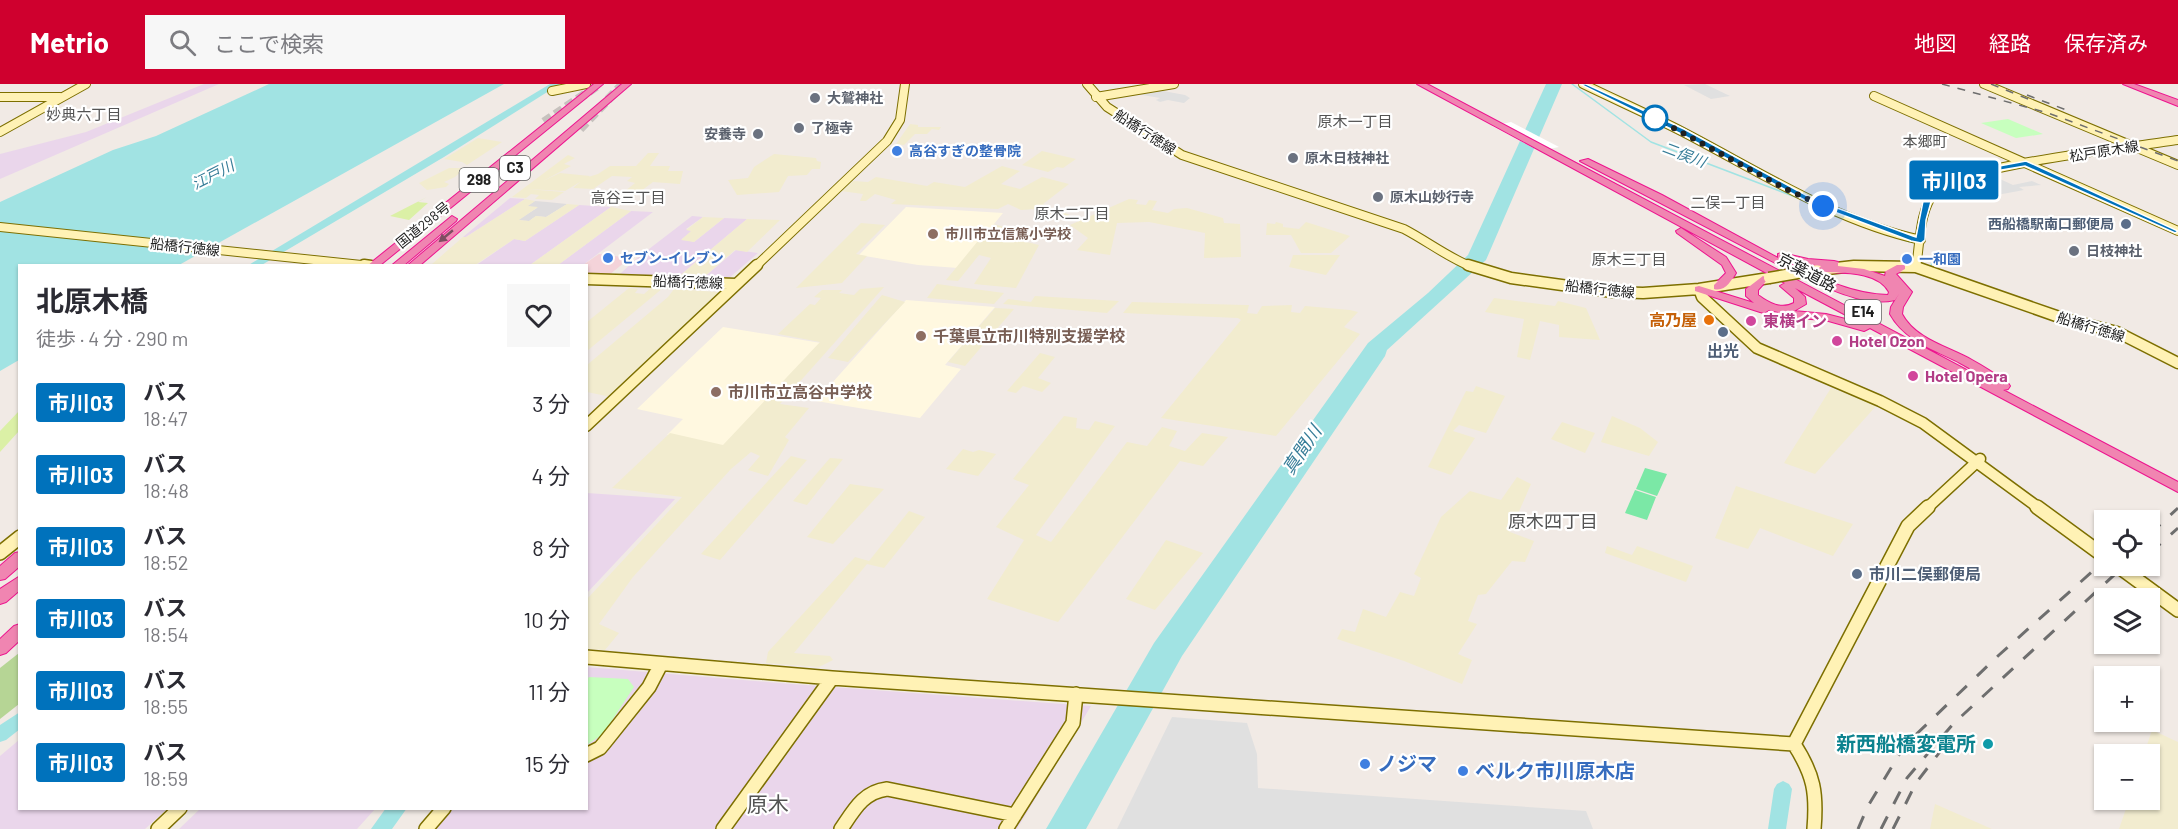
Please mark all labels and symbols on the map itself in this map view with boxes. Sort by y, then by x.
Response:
place label: 大鷲神社 [827,89,883,106]
marker: 大鷲神社 [808,91,822,105]
district label: 妙典六丁目 [46,105,122,123]
street label: 船橋行徳線 [1111,105,1179,158]
unlabelled marker [1642,105,1668,131]
district label: 原木一丁目 [1317,112,1393,130]
place label: 了極寺 [811,119,853,136]
marker: 了極寺 [792,121,806,135]
place label: 安養寺 [704,125,746,142]
marker: 安養寺 [751,127,765,141]
district label: 本郷町 [1902,132,1948,150]
street label: 松戸原木線 [2068,137,2140,164]
water label: 二俣川 [1660,138,1710,171]
place label: 高谷すぎの整骨院 [909,142,1021,159]
marker: 高谷すぎの整骨院 [890,144,904,158]
place label: 原木日枝神社 [1305,149,1389,166]
marker: 原木日枝神社 [1286,151,1300,165]
water label: 江戸川 [188,155,238,192]
road number: C3 [500,156,530,180]
line badge: 市川03 [1912,160,1996,200]
road number: 298 [460,168,498,192]
district label: 高谷三丁目 [590,188,666,206]
place label: 原木山妙行寺 [1390,188,1474,205]
marker: 原木山妙行寺 [1371,190,1385,204]
your location [1808,191,1838,221]
district label: 二俣一丁目 [1690,193,1766,211]
street label: 国道298号 [392,198,453,251]
district label: 原木二丁目 [1034,204,1110,222]
place label: 西船橋駅南口郵便局 [1988,215,2114,232]
marker: 西船橋駅南口郵便局 [2119,217,2133,231]
place label: 市川市立信篤小学校 [945,225,1071,242]
marker: 市川市立信篤小学校 [926,227,940,241]
one-way arrow [439,229,454,242]
street label: 船橋行徳線 [149,234,221,259]
place label: 日枝神社 [2086,242,2142,259]
marker: 日枝神社 [2067,244,2081,258]
street label: 京葉道路 [1775,248,1840,295]
place label: セブン-イレブン [620,249,724,266]
district label: 原木三丁目 [1591,250,1667,268]
place label: 一和園 [1919,250,1961,267]
marker: セブン-イレブン [601,251,615,265]
marker: 一和園 [1900,252,1914,266]
street label: 船橋行徳線 [653,272,723,291]
street label: 船橋行徳線 [1564,276,1636,301]
road number: E14 [1845,300,1881,324]
street label: 船橋行徳線 [2055,308,2127,345]
place label: 高乃屋 [1649,310,1697,329]
place label: 東横イン [1763,311,1827,330]
marker: 高乃屋 [1702,313,1716,327]
marker: 東横イン [1744,314,1758,328]
marker: 出光 [1716,325,1730,339]
place label: 千葉県立市川特別支援学校 [933,326,1125,345]
marker: 千葉県立市川特別支援学校 [914,329,928,343]
place label: Hotel Ozon [1849,331,1925,350]
marker: Hotel Ozon [1830,334,1844,348]
place label: 出光 [1707,341,1739,360]
place label: Hotel Opera [1925,366,2008,385]
marker: Hotel Opera [1906,369,1920,383]
place label: 市川市立高谷中学校 [728,382,872,401]
marker: 市川市立高谷中学校 [709,385,723,399]
water label: 真間川 [1277,419,1327,478]
district label: 原木四丁目 [1508,510,1598,532]
place label: 市川二俣郵便局 [1869,564,1981,583]
marker: 市川二俣郵便局 [1850,567,1864,581]
place label: 新西船橋変電所 [1836,731,1976,755]
marker: 新西船橋変電所 [1981,737,1995,751]
place label: ノジマ [1377,751,1437,775]
marker: ノジマ [1358,757,1372,771]
place label: ベルク市川原木店 [1475,758,1635,782]
marker: ベルク市川原木店 [1456,764,1470,778]
district label: 原木 [747,791,789,816]

